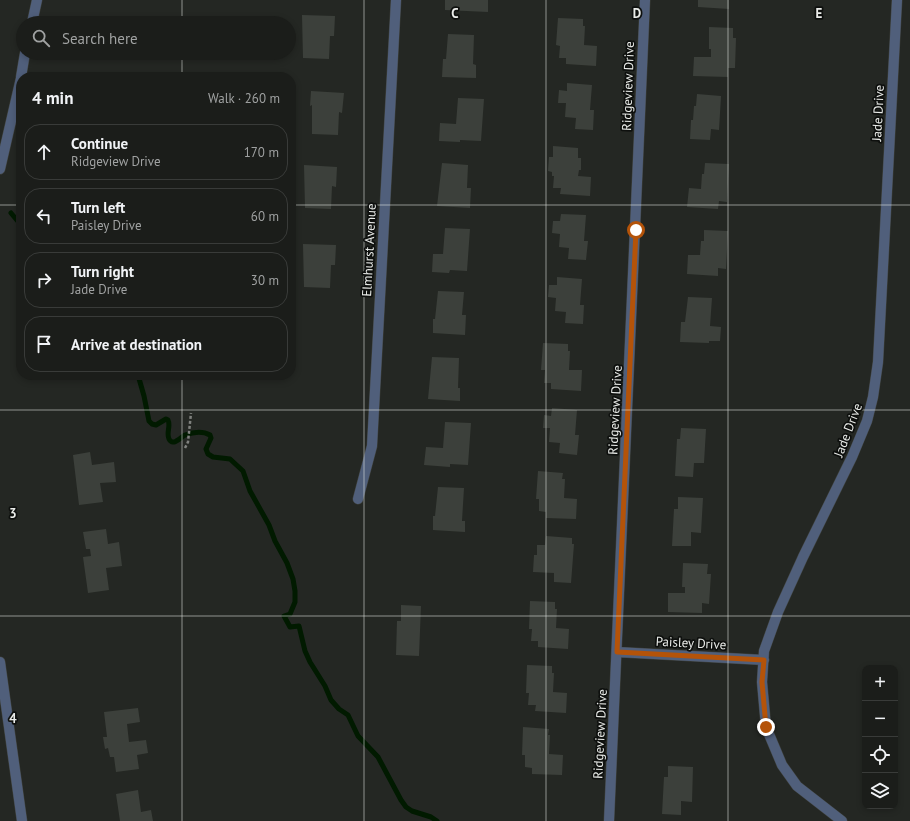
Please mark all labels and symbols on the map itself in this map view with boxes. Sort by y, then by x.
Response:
text: C [451,5,459,22]
text: D [633,5,641,22]
text: E [816,5,823,22]
street label: Ridgeview Drive [618,41,638,131]
street label: Jade Drive [868,84,888,143]
street label: Elmhurst Avenue [358,203,380,297]
route start [627,221,645,239]
street label: Ridgeview Drive [604,365,626,455]
street label: Jade Drive [830,401,866,460]
text: 3 [9,505,17,522]
street label: Paisley Drive [655,633,727,653]
street label: Ridgeview Drive [589,689,611,779]
text: 4 [9,710,17,727]
route end [757,718,775,736]

